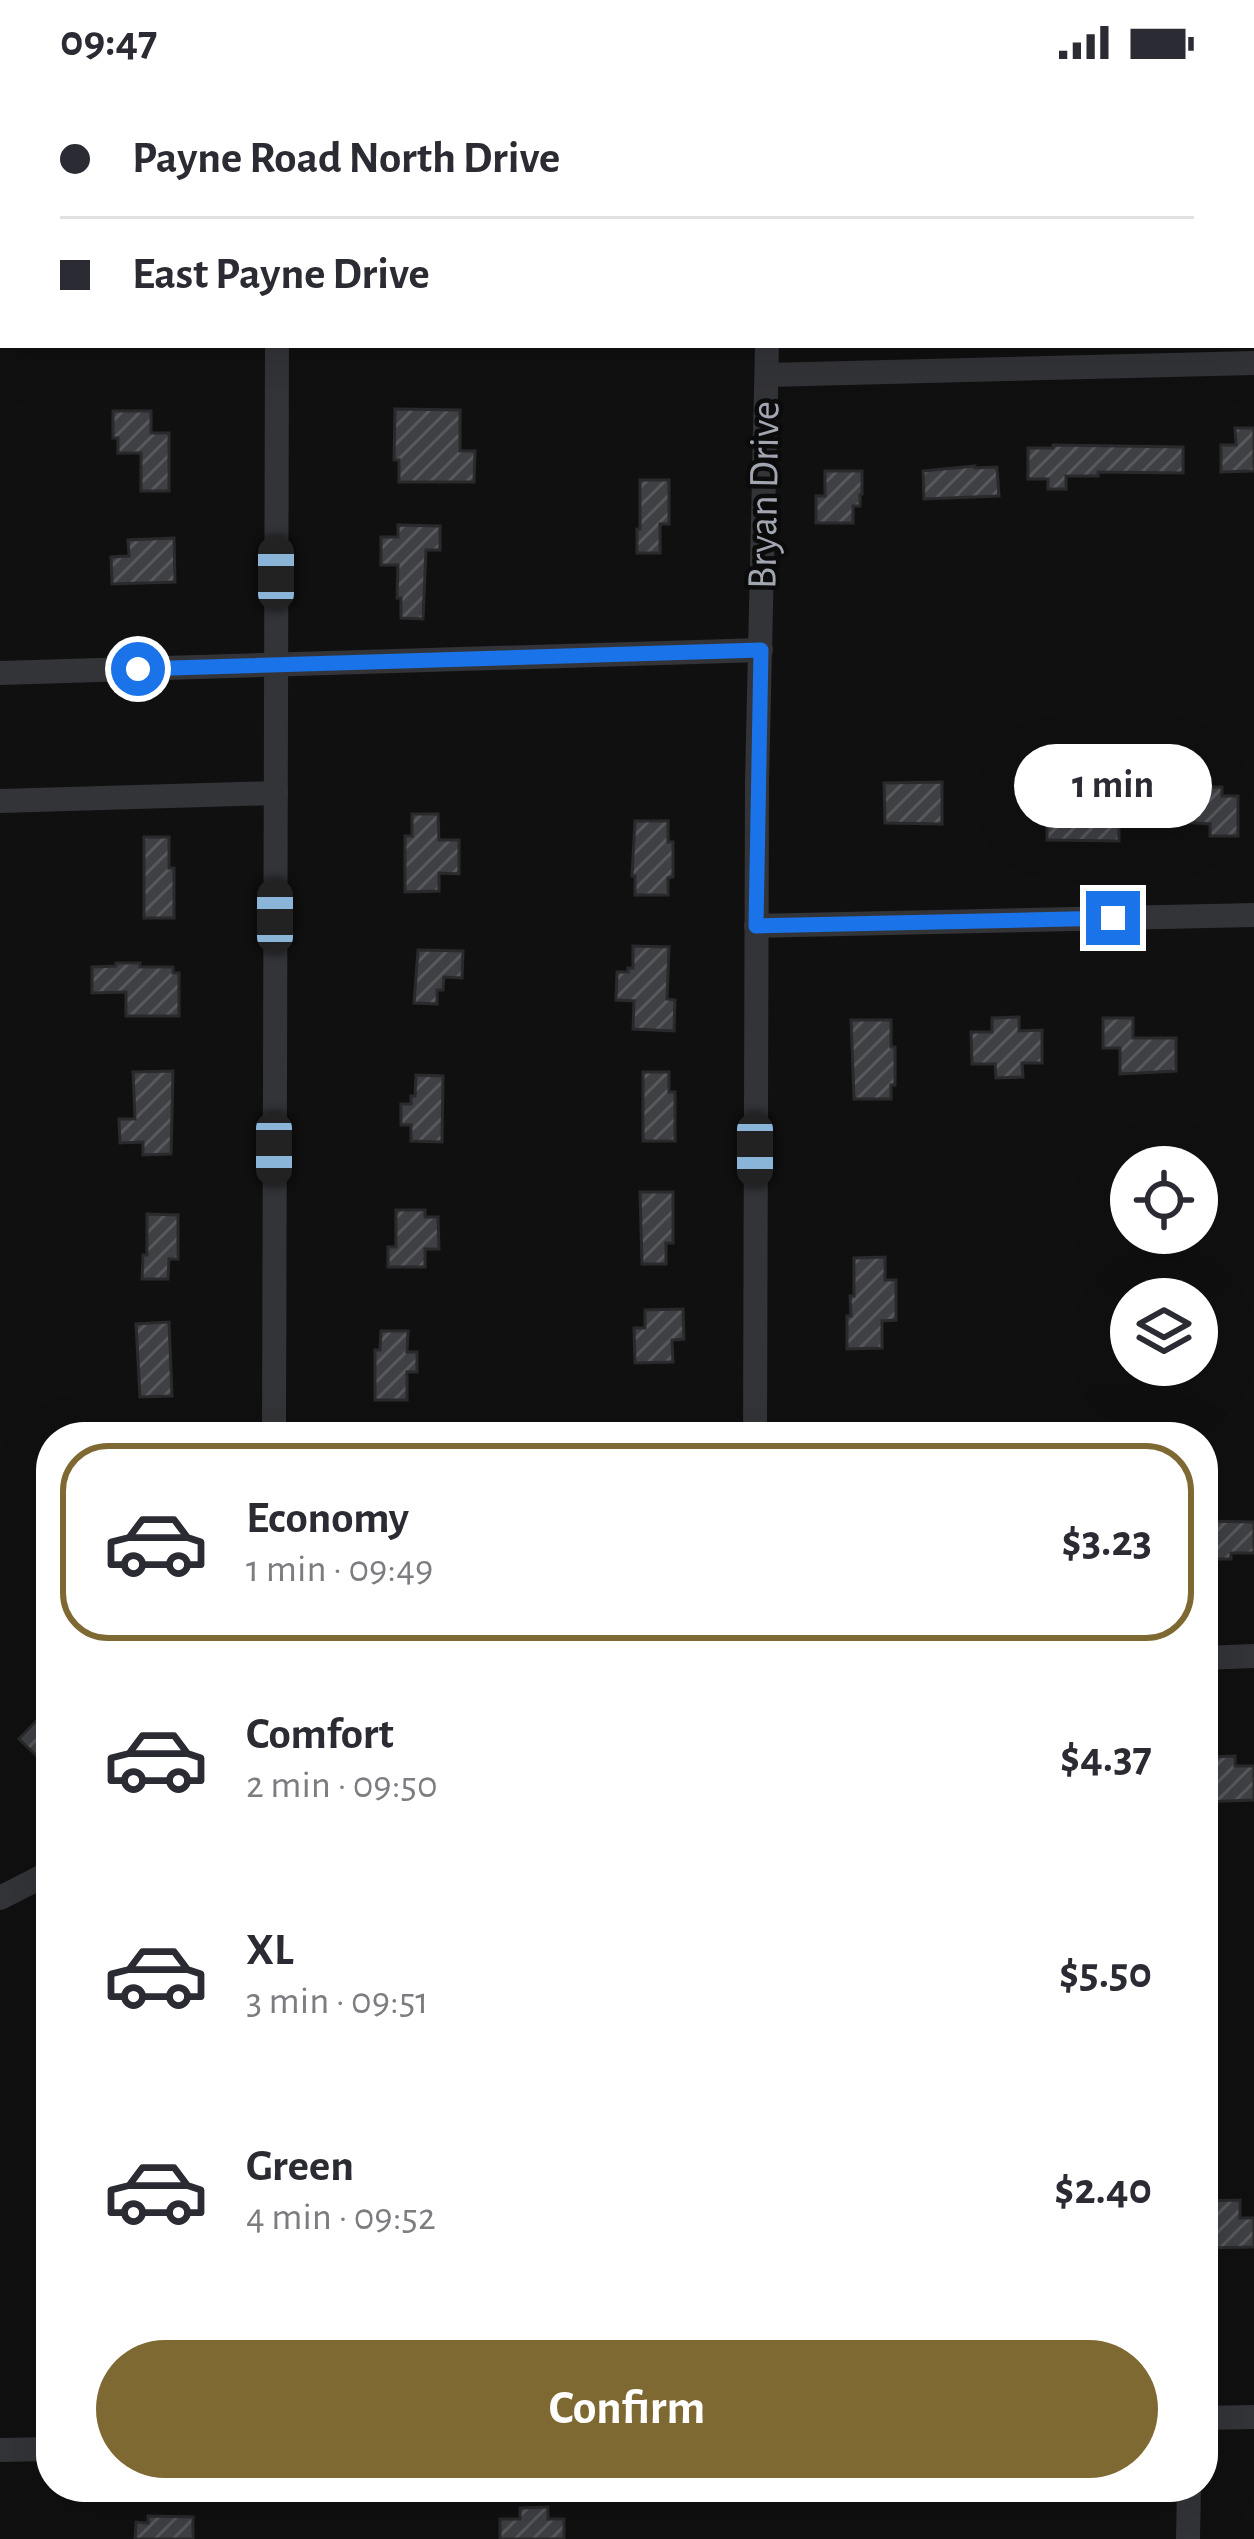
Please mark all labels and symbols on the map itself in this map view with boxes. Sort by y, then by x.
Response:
street label: Bryan Drive [741,400,787,590]
car [258,537,294,609]
route start [111,642,165,696]
callout: 1 min [1014,744,1212,828]
car [257,880,293,952]
route end [1086,891,1140,945]
car [256,1113,292,1185]
car [737,1114,773,1186]

